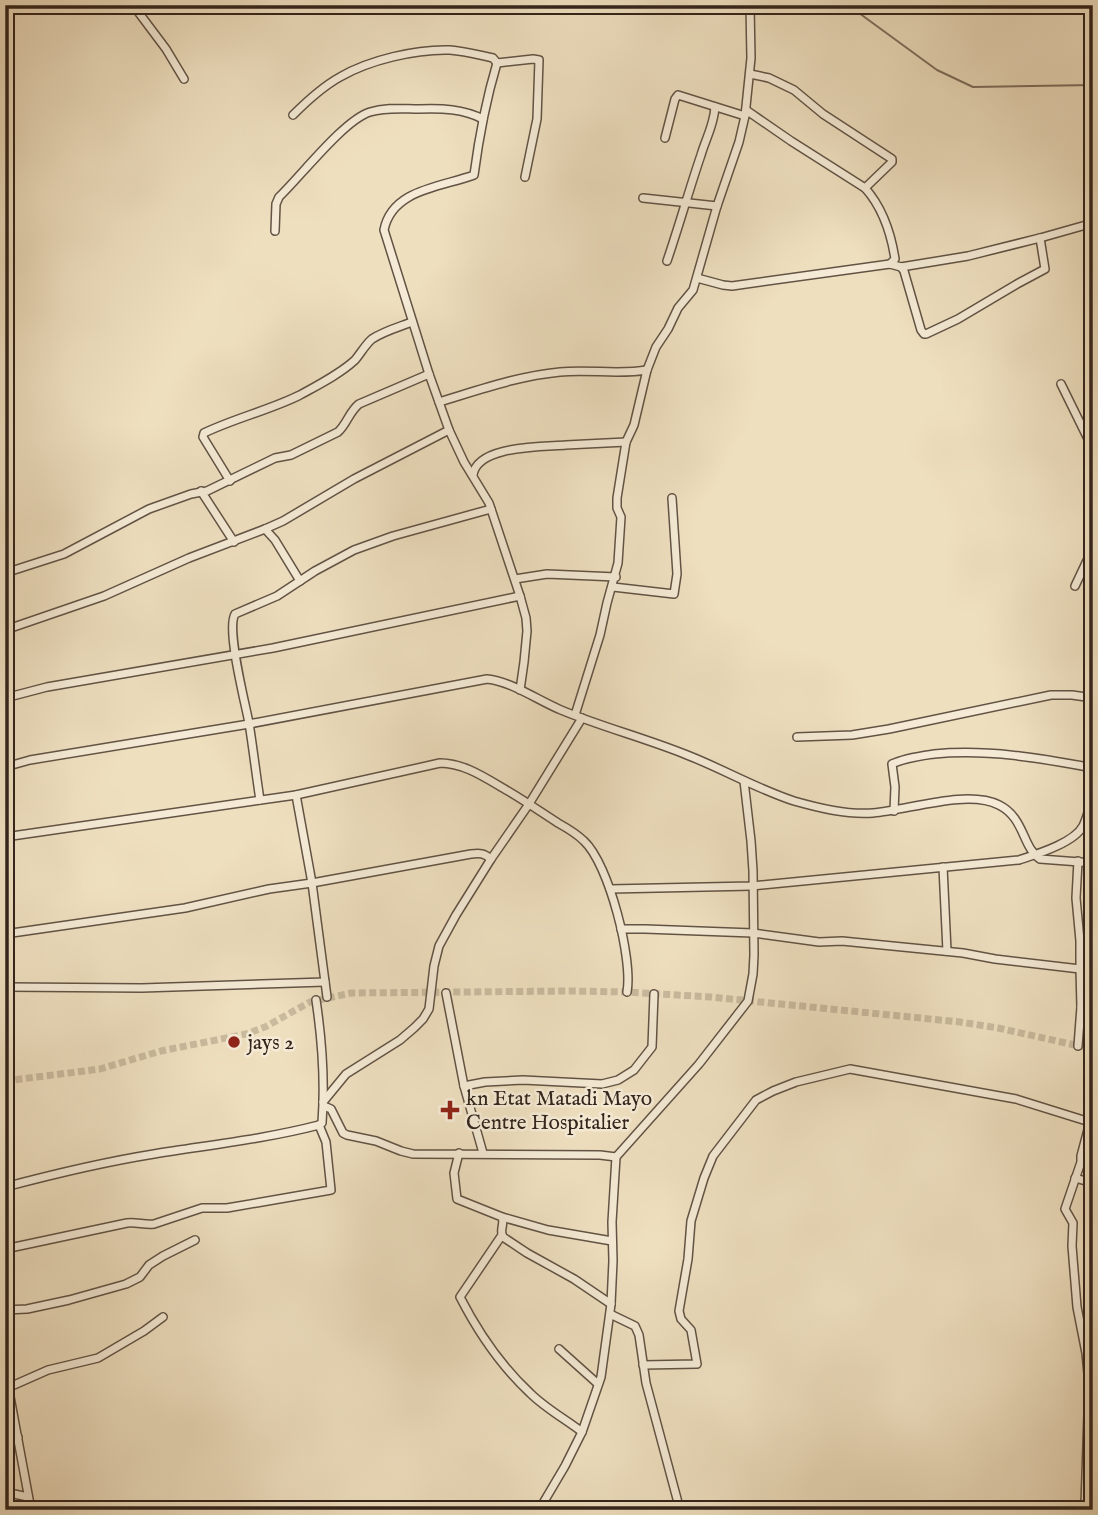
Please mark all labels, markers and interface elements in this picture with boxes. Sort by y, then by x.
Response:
place label: jays 2 [246,1030,294,1057]
marker: jays 2 [226,1034,242,1050]
place label: kn Etat Matadi Mayo Centre Hospitalier [466,1086,652,1137]
marker: kn Etat Matadi Mayo Centre Hospitalier [440,1100,460,1120]

